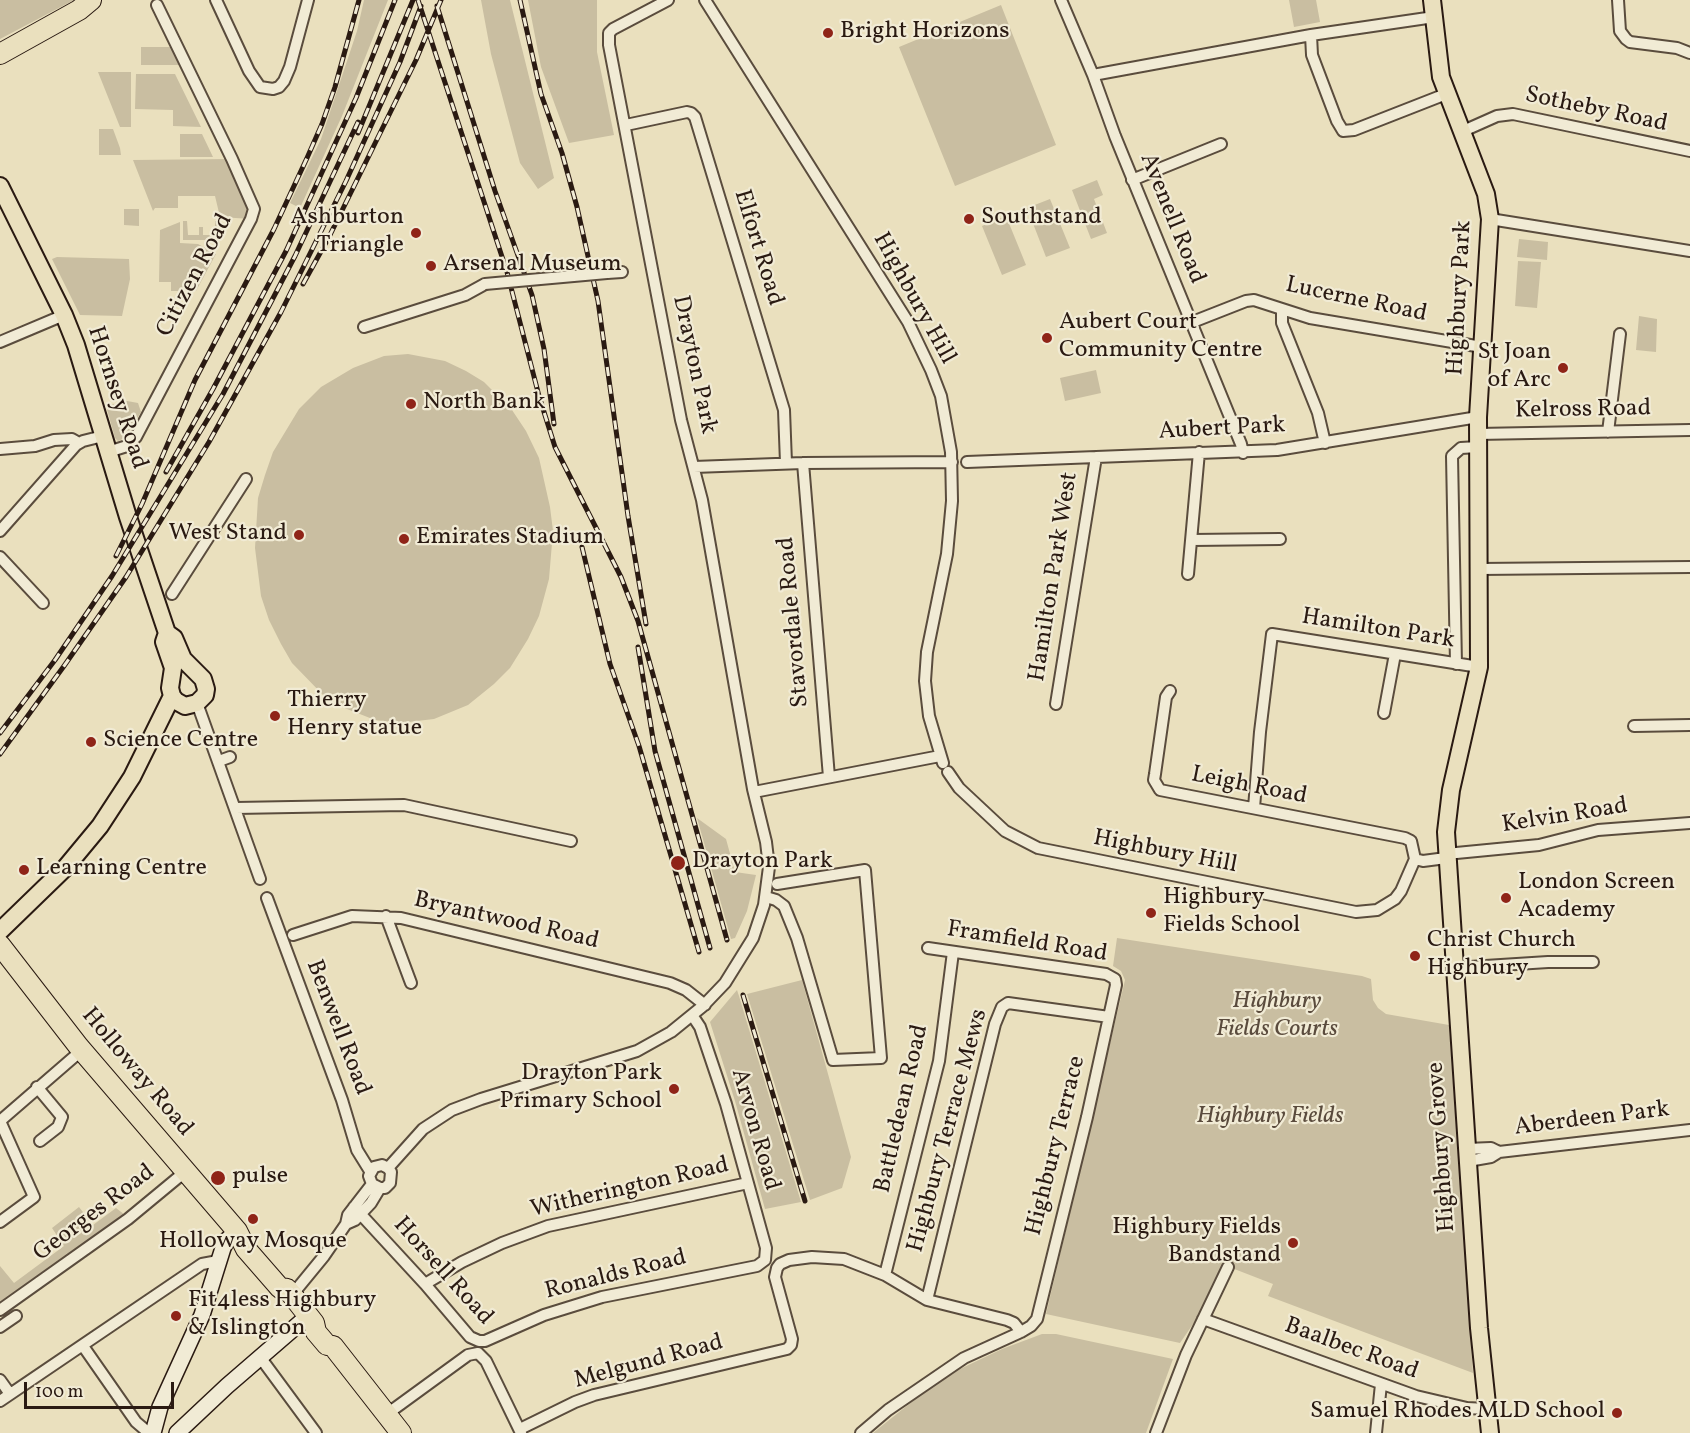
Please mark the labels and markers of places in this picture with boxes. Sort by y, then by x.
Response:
place label: Bright Horizons [840,19,1010,47]
marker: Bright Horizons [821,26,835,40]
place label: Ashburton Triangle [291,205,404,261]
place label: Southstand [981,205,1102,233]
marker: Southstand [962,212,976,226]
marker: Ashburton Triangle [409,226,423,240]
place label: Arsenal Museum [443,252,622,280]
marker: Arsenal Museum [424,259,438,273]
place label: Aubert Court Community Centre [1059,310,1262,366]
marker: Aubert Court Community Centre [1040,331,1054,345]
place label: St Joan of Arc [1478,340,1551,396]
marker: St Joan of Arc [1556,361,1570,375]
place label: North Bank [423,390,545,418]
marker: North Bank [404,397,418,411]
place label: West Stand [168,521,287,549]
place label: Emirates Stadium [416,525,604,553]
marker: West Stand [292,528,306,542]
marker: Emirates Stadium [397,532,411,546]
place label: Thierry Henry statue [287,688,422,744]
marker: Thierry Henry statue [268,709,282,723]
place label: Science Centre [103,728,258,756]
marker: Science Centre [84,735,98,749]
place label: Drayton Park [692,849,833,877]
marker: Drayton Park [669,854,687,872]
place label: Learning Centre [36,856,207,884]
marker: Learning Centre [17,863,31,877]
place label: London Screen Academy [1518,870,1675,926]
place label: Highbury Fields School [1163,885,1300,941]
marker: London Screen Academy [1499,891,1513,905]
marker: Highbury Fields School [1144,906,1158,920]
place label: Christ Church Highbury [1427,928,1576,984]
marker: Christ Church Highbury [1408,949,1422,963]
place label: Drayton Park Primary School [500,1061,662,1117]
marker: Drayton Park Primary School [667,1082,681,1096]
place label: pulse [232,1164,288,1192]
marker: pulse [209,1169,227,1187]
marker: Holloway Mosque [246,1212,260,1226]
place label: Highbury Fields Bandstand [1112,1215,1281,1271]
place label: Holloway Mosque [159,1229,347,1257]
marker: Highbury Fields Bandstand [1286,1236,1300,1250]
place label: Fit4less Highbury & Islington [188,1288,376,1344]
marker: Fit4less Highbury & Islington [169,1309,183,1323]
place label: Samuel Rhodes MLD School [1310,1399,1605,1427]
marker: Samuel Rhodes MLD School [1610,1406,1624,1420]

